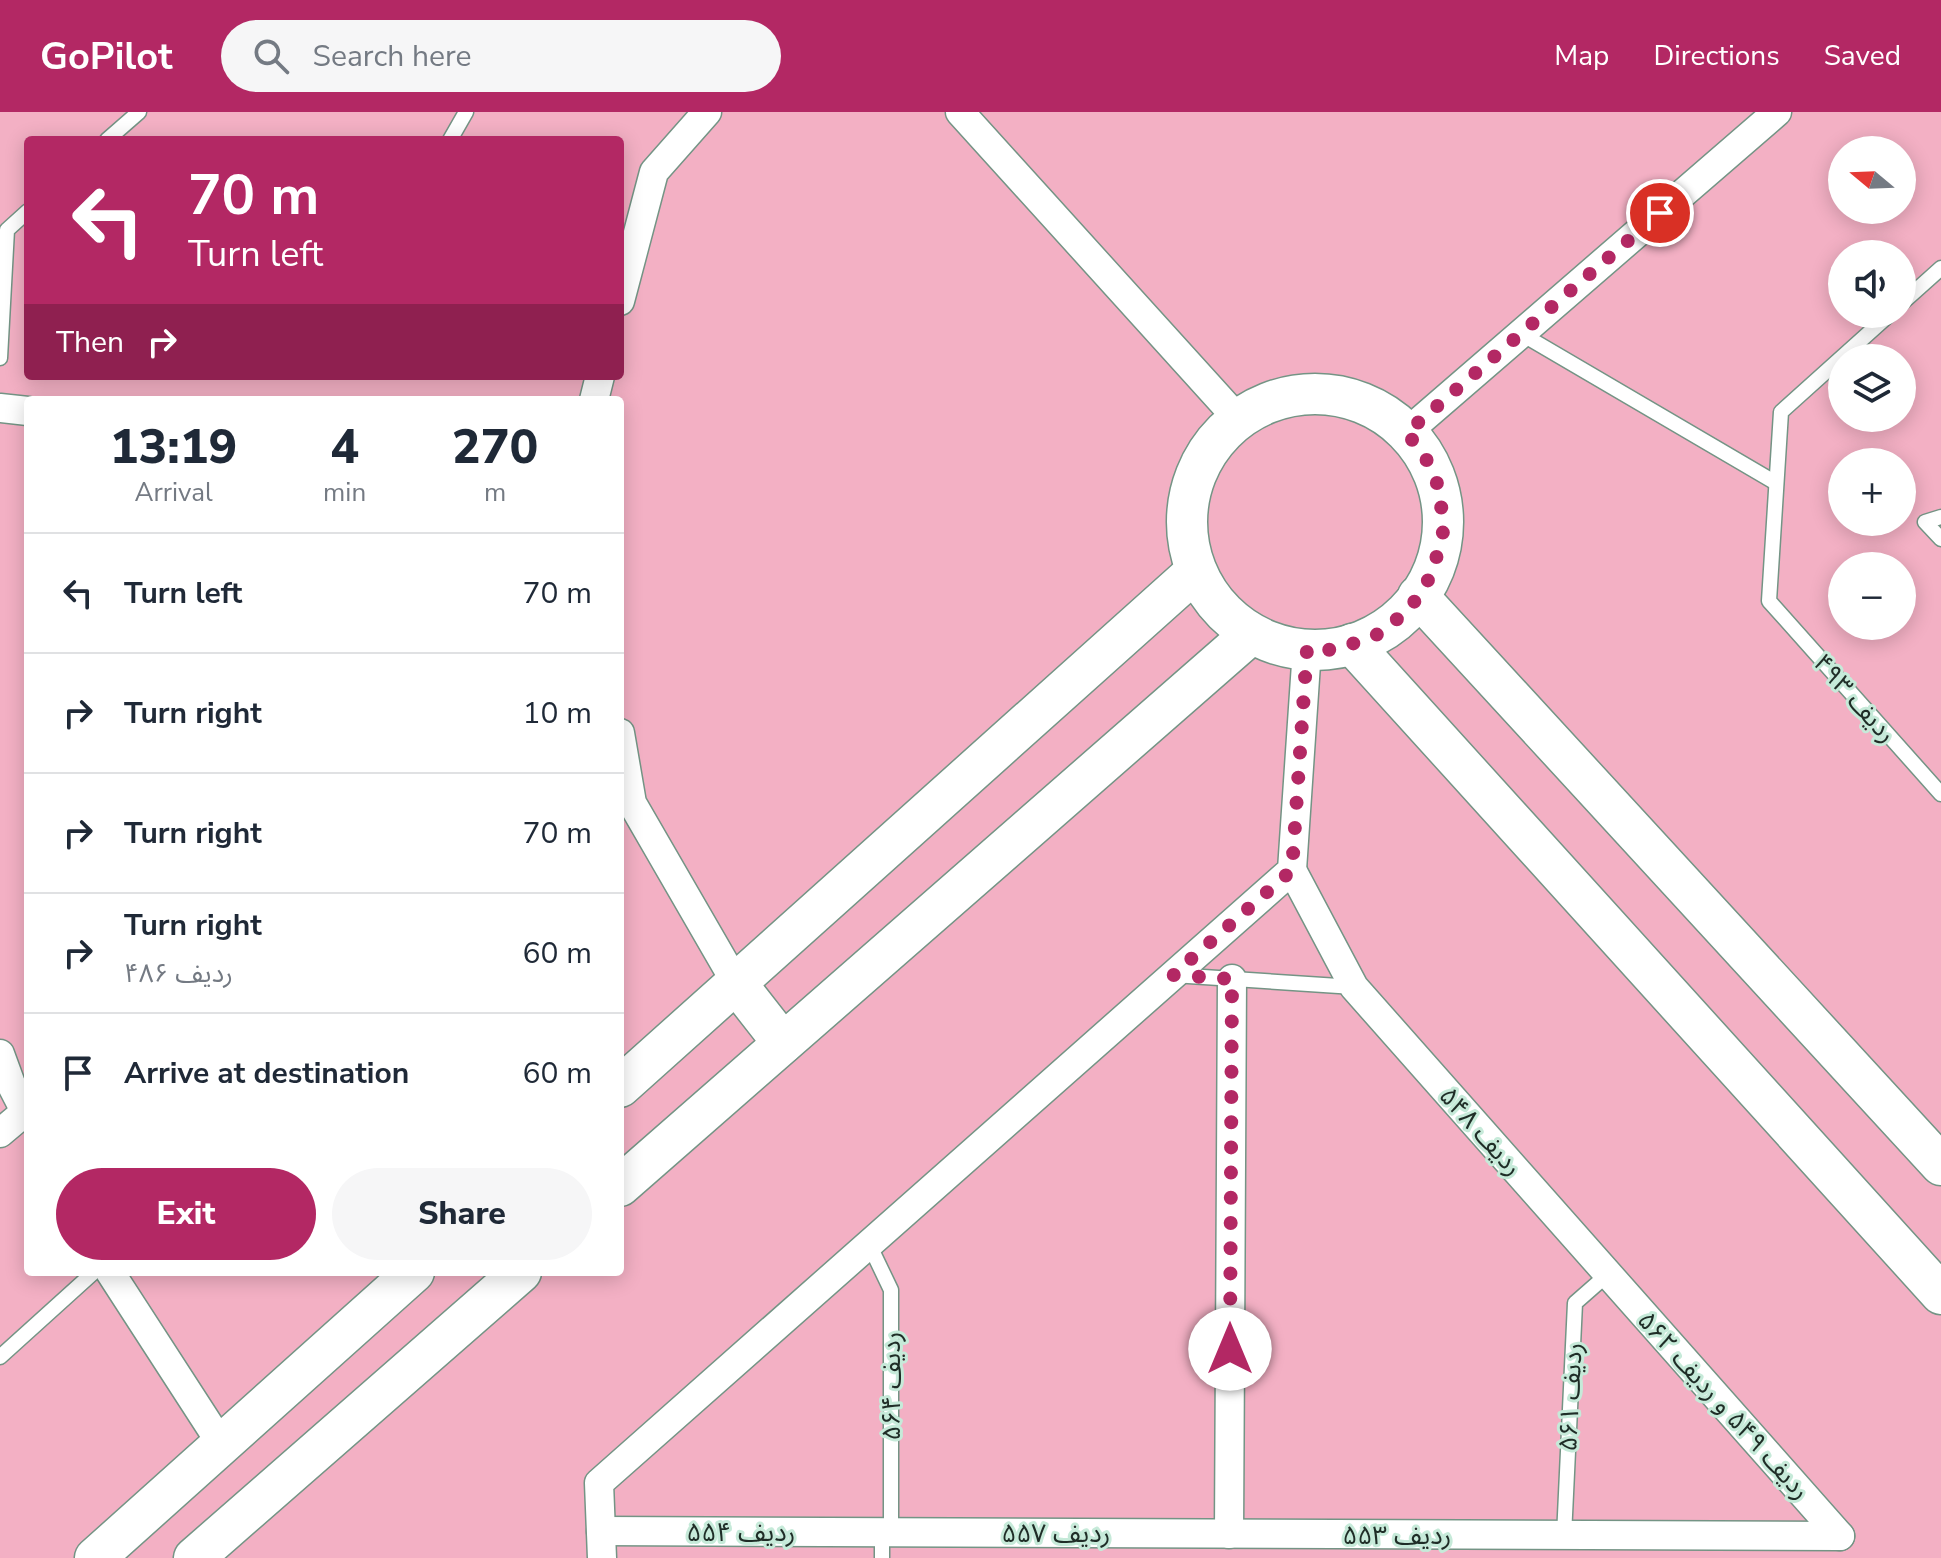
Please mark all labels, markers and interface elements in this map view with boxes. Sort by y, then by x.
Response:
search box [221,20,781,92]
text: GoPilot [40,31,173,82]
icon: search [249,34,293,78]
text: Search here [313,36,472,77]
text: Map [1554,37,1609,75]
text: Directions [1653,37,1780,75]
text: Saved [1824,37,1901,75]
north arrow [1828,136,1916,224]
map controls [1828,136,1916,640]
text: 70 m [188,157,319,234]
icon: left [56,168,160,272]
pin [1626,179,1694,247]
icon: arrive [1638,191,1682,235]
text: Turn left [188,230,323,279]
button: sound [1828,240,1916,328]
icon: right [140,320,184,364]
text: Then [56,322,124,363]
button: layers [1828,344,1916,432]
text: 13:19 [110,414,237,480]
text: 4 [330,414,359,480]
text: 270 [452,414,538,480]
button: + [1828,448,1916,536]
text: Arrival [134,475,213,510]
text: min [323,475,366,510]
text: m [484,475,506,510]
button: − [1828,552,1916,640]
icon: left [56,571,100,615]
text: Turn left [124,573,242,614]
text: 70 m [523,573,592,614]
street label: ردیف ۴۹۳ [1805,646,1904,750]
icon: right [56,691,100,735]
text: Turn right [124,693,262,734]
text: 10 m [523,693,592,734]
icon: right [56,811,100,855]
text: Turn right [124,813,262,854]
text: 70 m [523,813,592,854]
text: Turn right [124,905,262,946]
icon: right [56,931,100,975]
text: 60 m [523,933,592,974]
text: ردیف ۴۸۶ [124,956,233,991]
icon: arrive [56,1051,100,1095]
text: Arrive at destination [124,1053,409,1094]
text: 60 m [523,1053,592,1094]
street label: ردیف ۵۴۸ [1431,1079,1530,1183]
button: Exit [56,1168,316,1260]
button: Share [332,1168,592,1260]
street label: ردیف ۵۴۹ و ردیف ۵۶۲ [1629,1303,1818,1507]
position arrow [1188,1307,1272,1391]
street label: ردیف ۵۶۴ [874,1332,909,1440]
street label: ردیف ۵۶۱ [1550,1342,1591,1452]
street label: ردیف ۵۵۴ [687,1515,795,1550]
street label: ردیف ۵۵۷ [1002,1516,1110,1551]
street label: ردیف ۵۵۳ [1343,1518,1451,1553]

